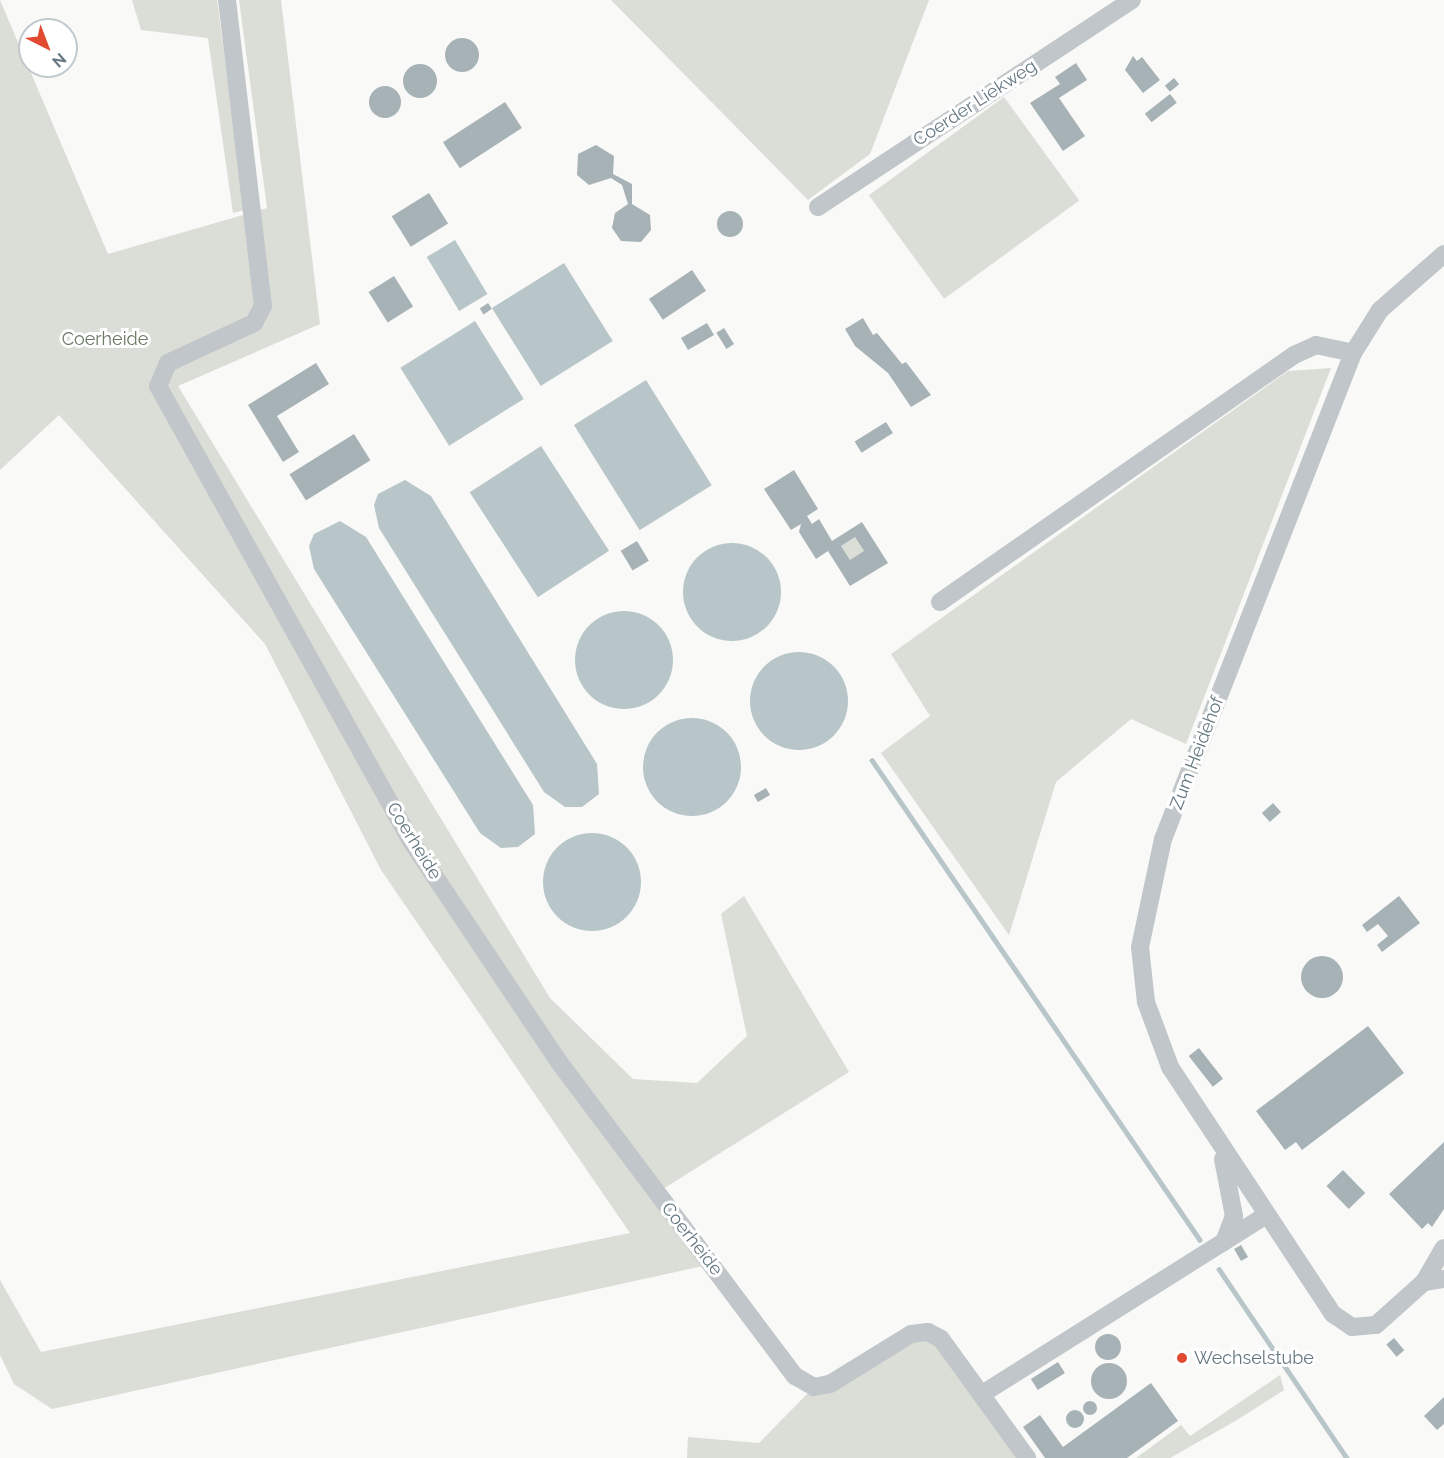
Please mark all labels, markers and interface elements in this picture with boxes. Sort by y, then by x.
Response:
north arrow [18,18,78,78]
text: N [48,49,70,71]
street label: Coerder Liekweg [909,55,1041,151]
park label: Coerheide [62,328,148,350]
street label: Zum Heidehof [1166,693,1228,813]
street label: Coerheide [382,799,446,883]
street label: Coerheide [657,1198,727,1280]
place label: Wechselstube [1194,1347,1314,1369]
marker: Wechselstube [1175,1351,1189,1365]

